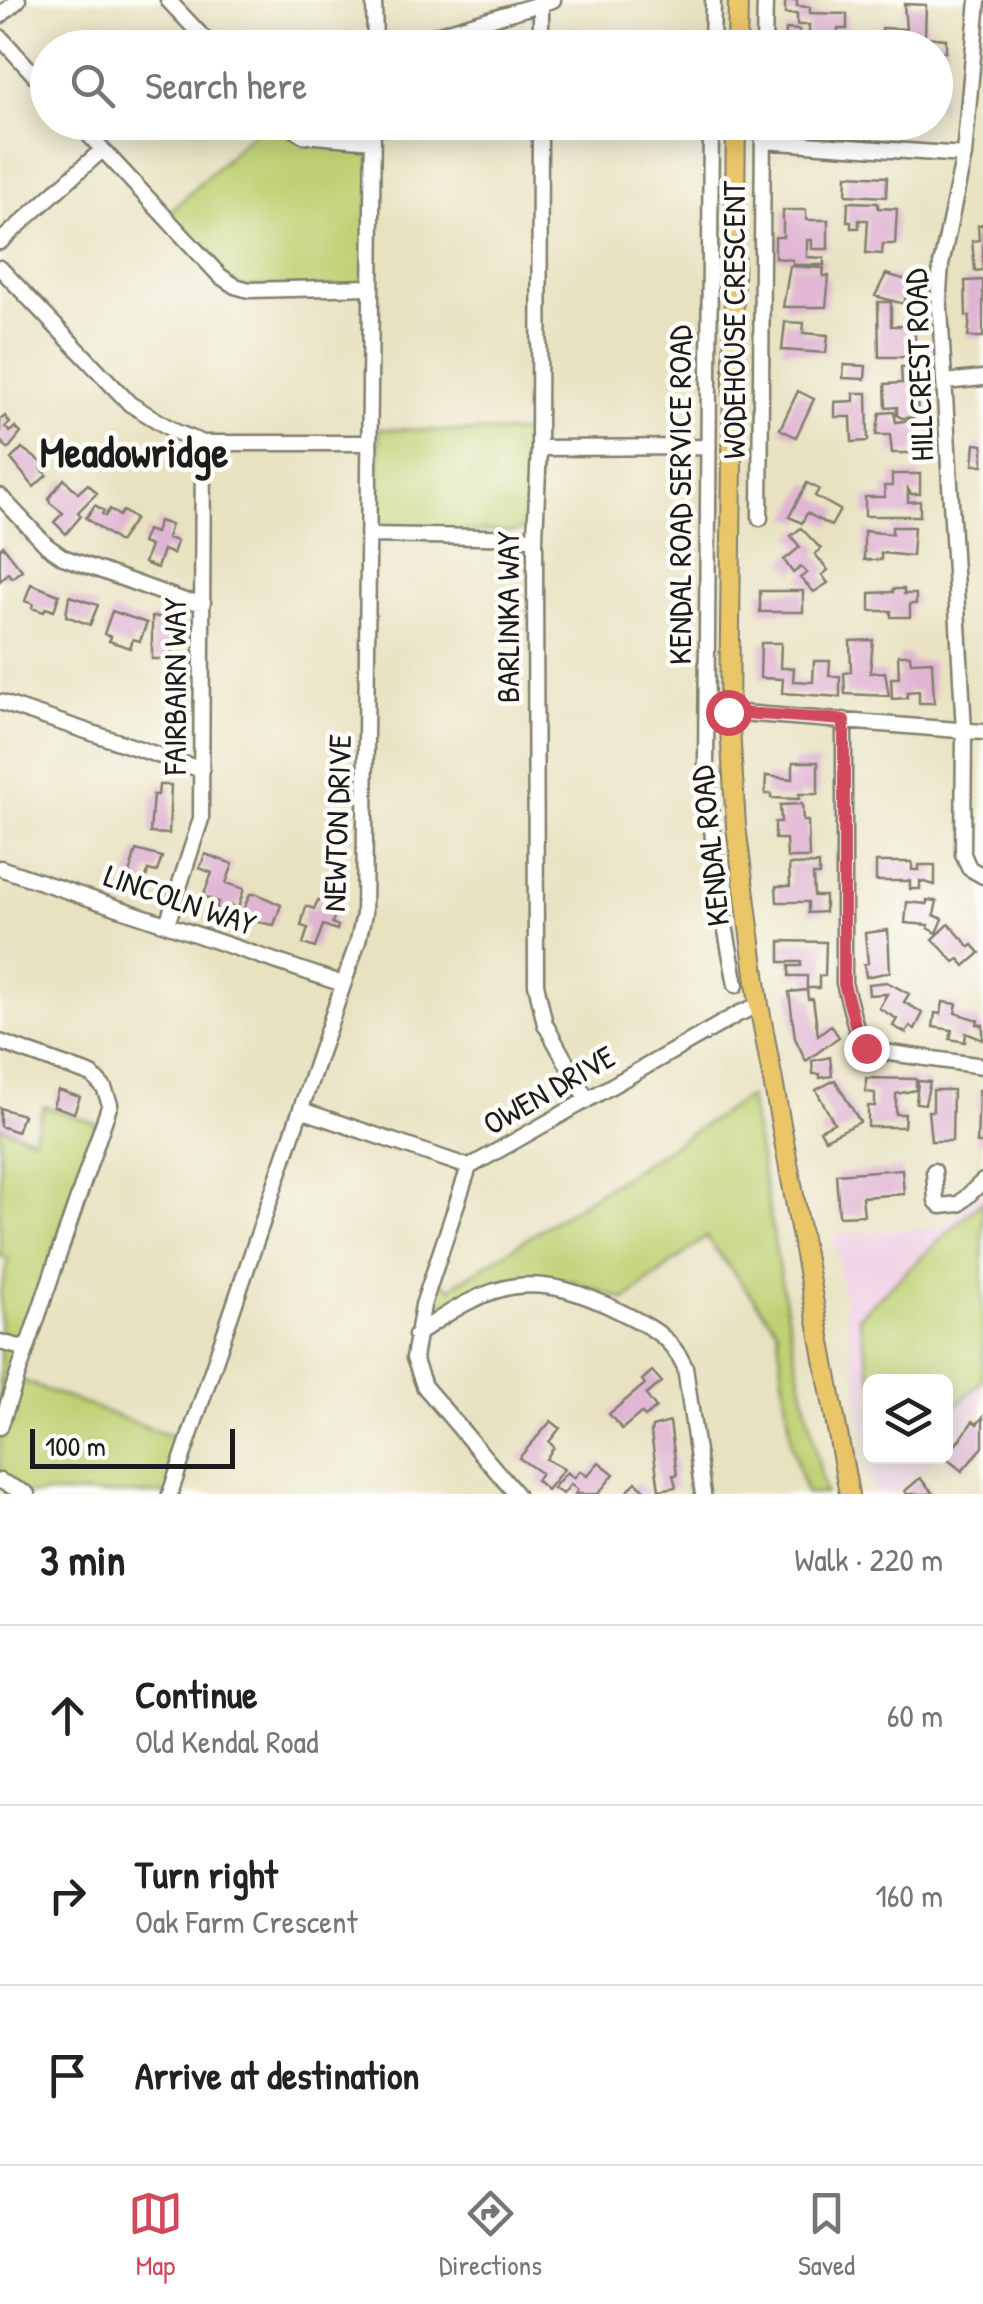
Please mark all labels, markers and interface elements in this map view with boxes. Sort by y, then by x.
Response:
search box [30,30,953,140]
icon: search [65,58,120,113]
text: Search here [145,59,307,111]
street label: WODEHOUSE CRESCENT [712,180,755,459]
street label: HILLCREST ROAD [894,268,943,462]
street label: KENDAL ROAD SERVICE ROAD [658,325,701,665]
district label: Meadowridge [40,423,228,481]
street label: BARLINKA WAY [486,531,529,703]
street label: FAIRBAIRN WAY [153,597,196,776]
route start [706,690,752,736]
street label: NEWTON DRIVE [312,734,361,912]
street label: KENDAL ROAD [680,764,739,928]
street label: LINCOLN WAY [99,854,262,946]
route end [844,1026,890,1072]
street label: OWEN DRIVE [475,1035,622,1145]
map controls [863,1374,953,1464]
button: layers [863,1374,953,1464]
scale bar [30,1424,235,1468]
text: 100 m [45,1427,106,1465]
text: 3 min [40,1531,125,1588]
text: Walk · 220 m [794,1538,943,1581]
text: Continue [135,1668,257,1720]
icon: ahead [40,1688,95,1743]
text: 60 m [887,1694,943,1737]
text: Old Kendal Road [135,1720,318,1763]
text: Turn right [135,1848,278,1900]
icon: right [40,1868,95,1923]
text: 160 m [875,1874,943,1917]
text: Oak Farm Crescent [135,1900,358,1943]
icon: arrive [40,2048,95,2103]
text: Arrive at destination [135,2049,419,2101]
tab: Map [128,2186,183,2284]
tab: Directions [439,2186,542,2284]
tab: Saved [798,2186,855,2284]

